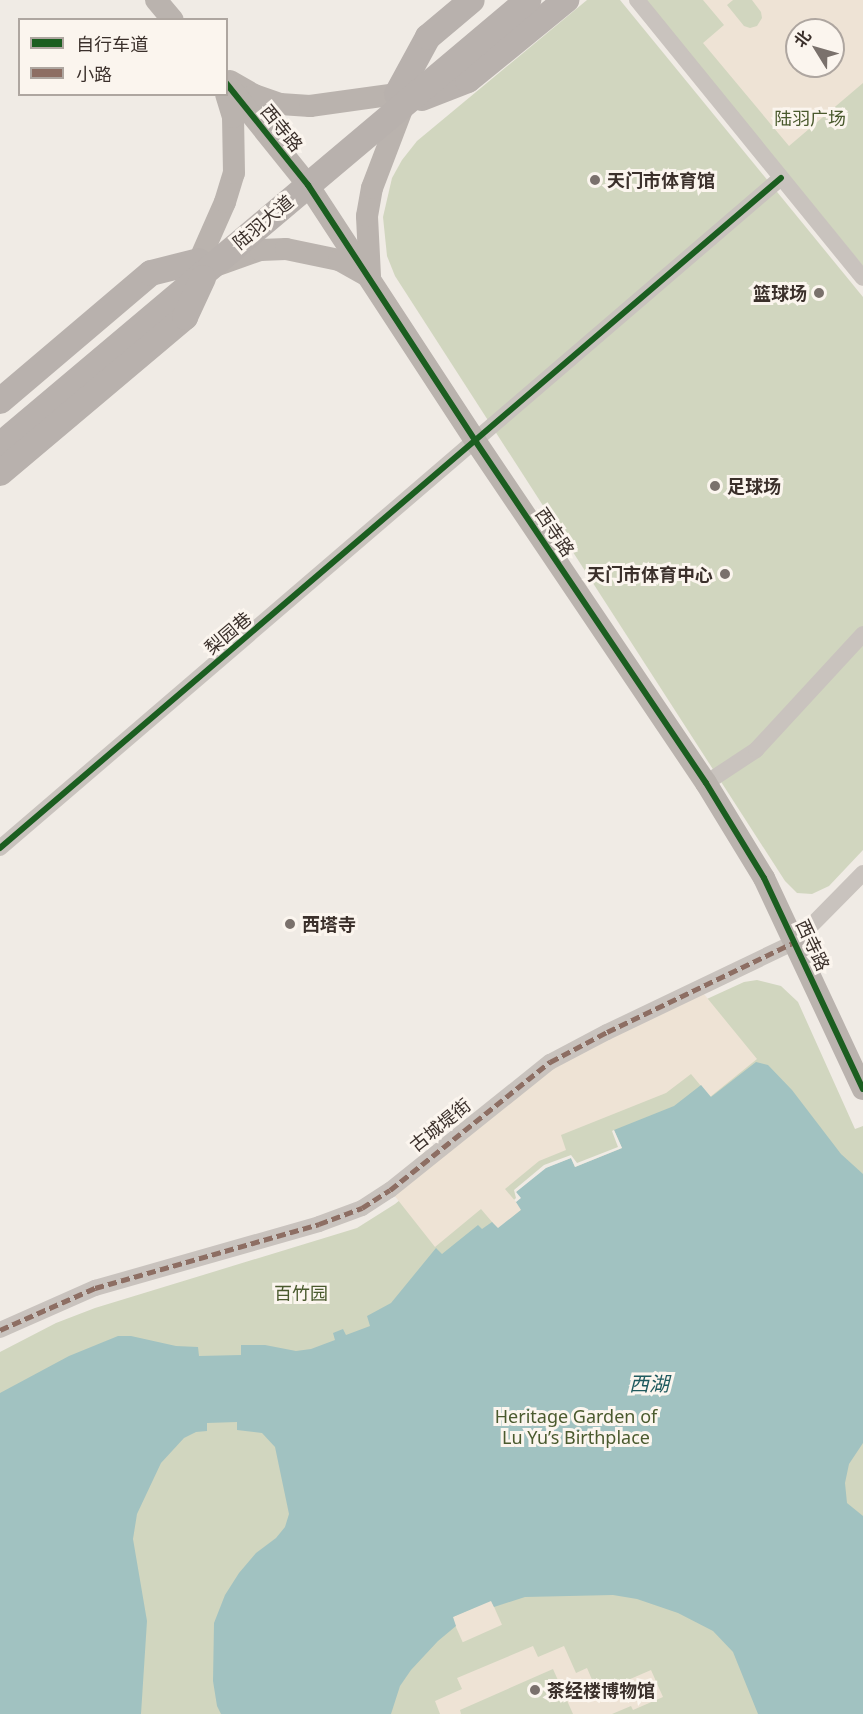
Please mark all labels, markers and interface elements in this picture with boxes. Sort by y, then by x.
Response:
legend [18,18,228,96]
north arrow [785,18,845,78]
text: 北 [789,25,816,51]
text: 自行车道 [76,32,148,56]
text: 小路 [76,62,112,86]
street label: 西寺路 [257,100,307,156]
park label: 陆羽广场 [774,107,846,129]
place label: 天门市体育馆 [607,169,715,191]
marker: 天门市体育馆 [588,173,602,187]
street label: 陆羽大道 [228,191,298,253]
place label: 篮球场 [753,282,807,304]
marker: 篮球场 [812,286,826,300]
place label: 足球场 [727,475,781,497]
marker: 足球场 [708,479,722,493]
street label: 西寺路 [531,504,579,560]
place label: 天门市体育中心 [587,563,713,585]
marker: 天门市体育中心 [718,567,732,581]
street label: 梨园巷 [200,607,256,659]
place label: 西塔寺 [302,913,356,935]
street label: 西寺路 [792,916,834,974]
marker: 西塔寺 [283,917,297,931]
street label: 古城堤街 [405,1094,475,1156]
park label: 百竹园 [274,1282,328,1304]
water label: 西湖 [629,1371,669,1395]
park label: Heritage Garden of Lu Yu’s Birthplace [495,1406,657,1448]
place label: 茶经楼博物馆 [547,1679,655,1701]
marker: 茶经楼博物馆 [528,1683,542,1697]

